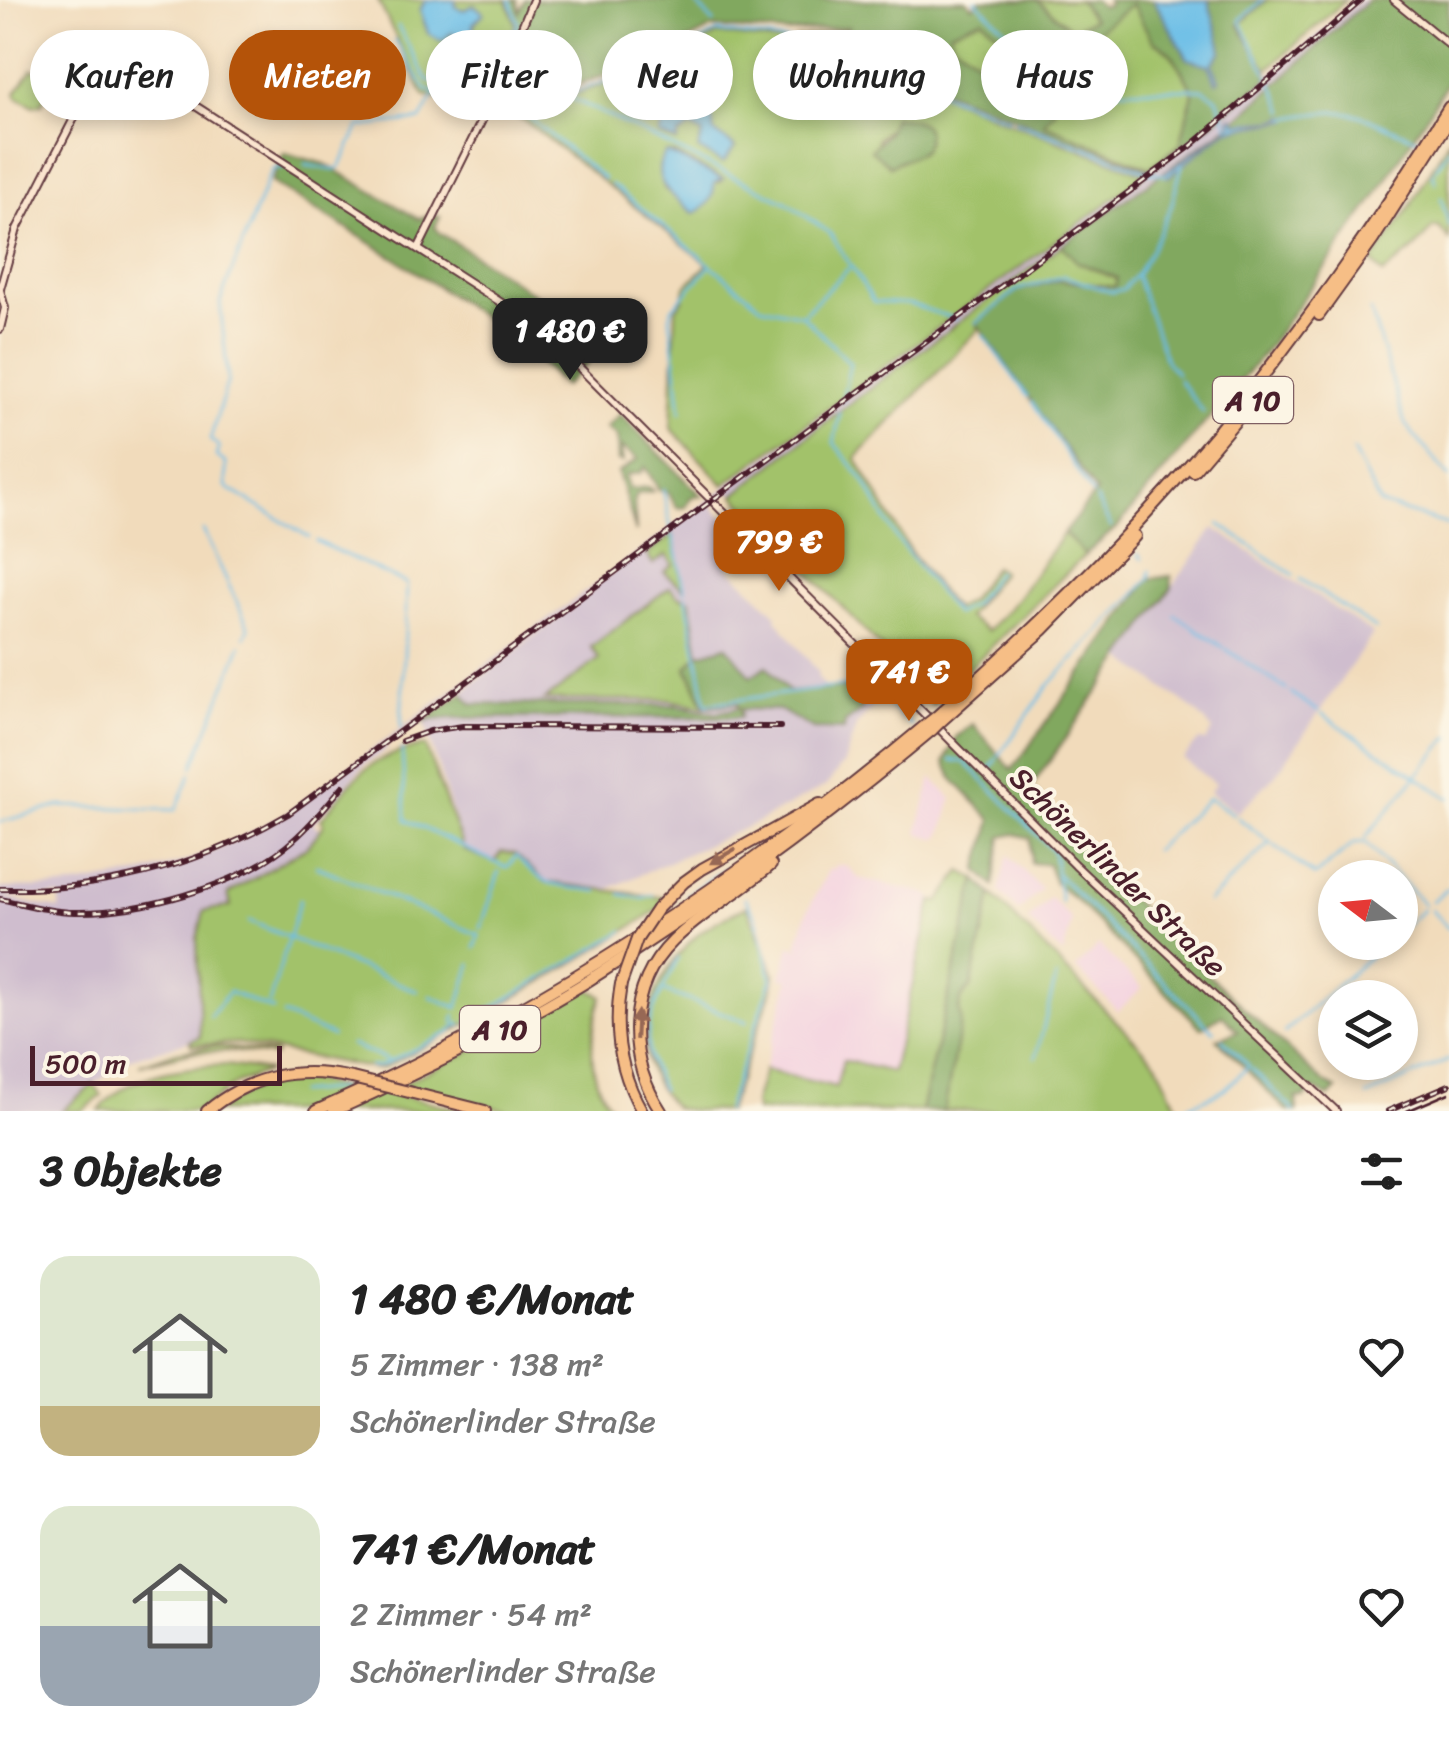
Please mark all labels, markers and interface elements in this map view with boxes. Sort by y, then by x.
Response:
chip: Kaufen [30,30,209,120]
chip: Mieten [229,30,406,120]
chip: Filter [426,30,582,120]
chip: Neu [602,30,733,120]
chip: Wohnung [753,30,961,120]
chip: Haus [981,30,1128,120]
pin: 1 480 € [478,298,662,383]
text: 1 480 € [514,302,626,359]
road number: A 10 [1213,377,1293,423]
pin: 799 € [709,509,849,594]
text: 799 € [735,513,823,570]
pin: 741 € [839,639,979,724]
text: 741 € [868,643,950,700]
street label: Schönerlinder Straße [996,753,1240,991]
one-way arrow [709,847,737,864]
north arrow [1318,860,1418,960]
map controls [1318,860,1418,1080]
button: layers [1318,980,1418,1080]
road number: A 10 [460,1006,540,1052]
one-way arrow [629,1009,645,1041]
text: 500 m [45,1039,126,1088]
scale bar [30,1041,282,1086]
text: 3 Objekte [40,1134,222,1208]
icon: filters [1354,1144,1409,1199]
text: 1 480 €/Monat [350,1262,634,1336]
icon: home [120,1296,240,1416]
icon: heart [1354,1329,1409,1384]
text: 5 Zimmer · 138 m² [350,1336,604,1393]
text: Schönerlinder Straße [350,1393,656,1450]
text: 741 €/Monat [350,1512,596,1586]
icon: home [120,1546,240,1666]
icon: heart [1354,1579,1409,1634]
text: 2 Zimmer · 54 m² [350,1586,592,1643]
text: Schönerlinder Straße [350,1643,656,1700]

